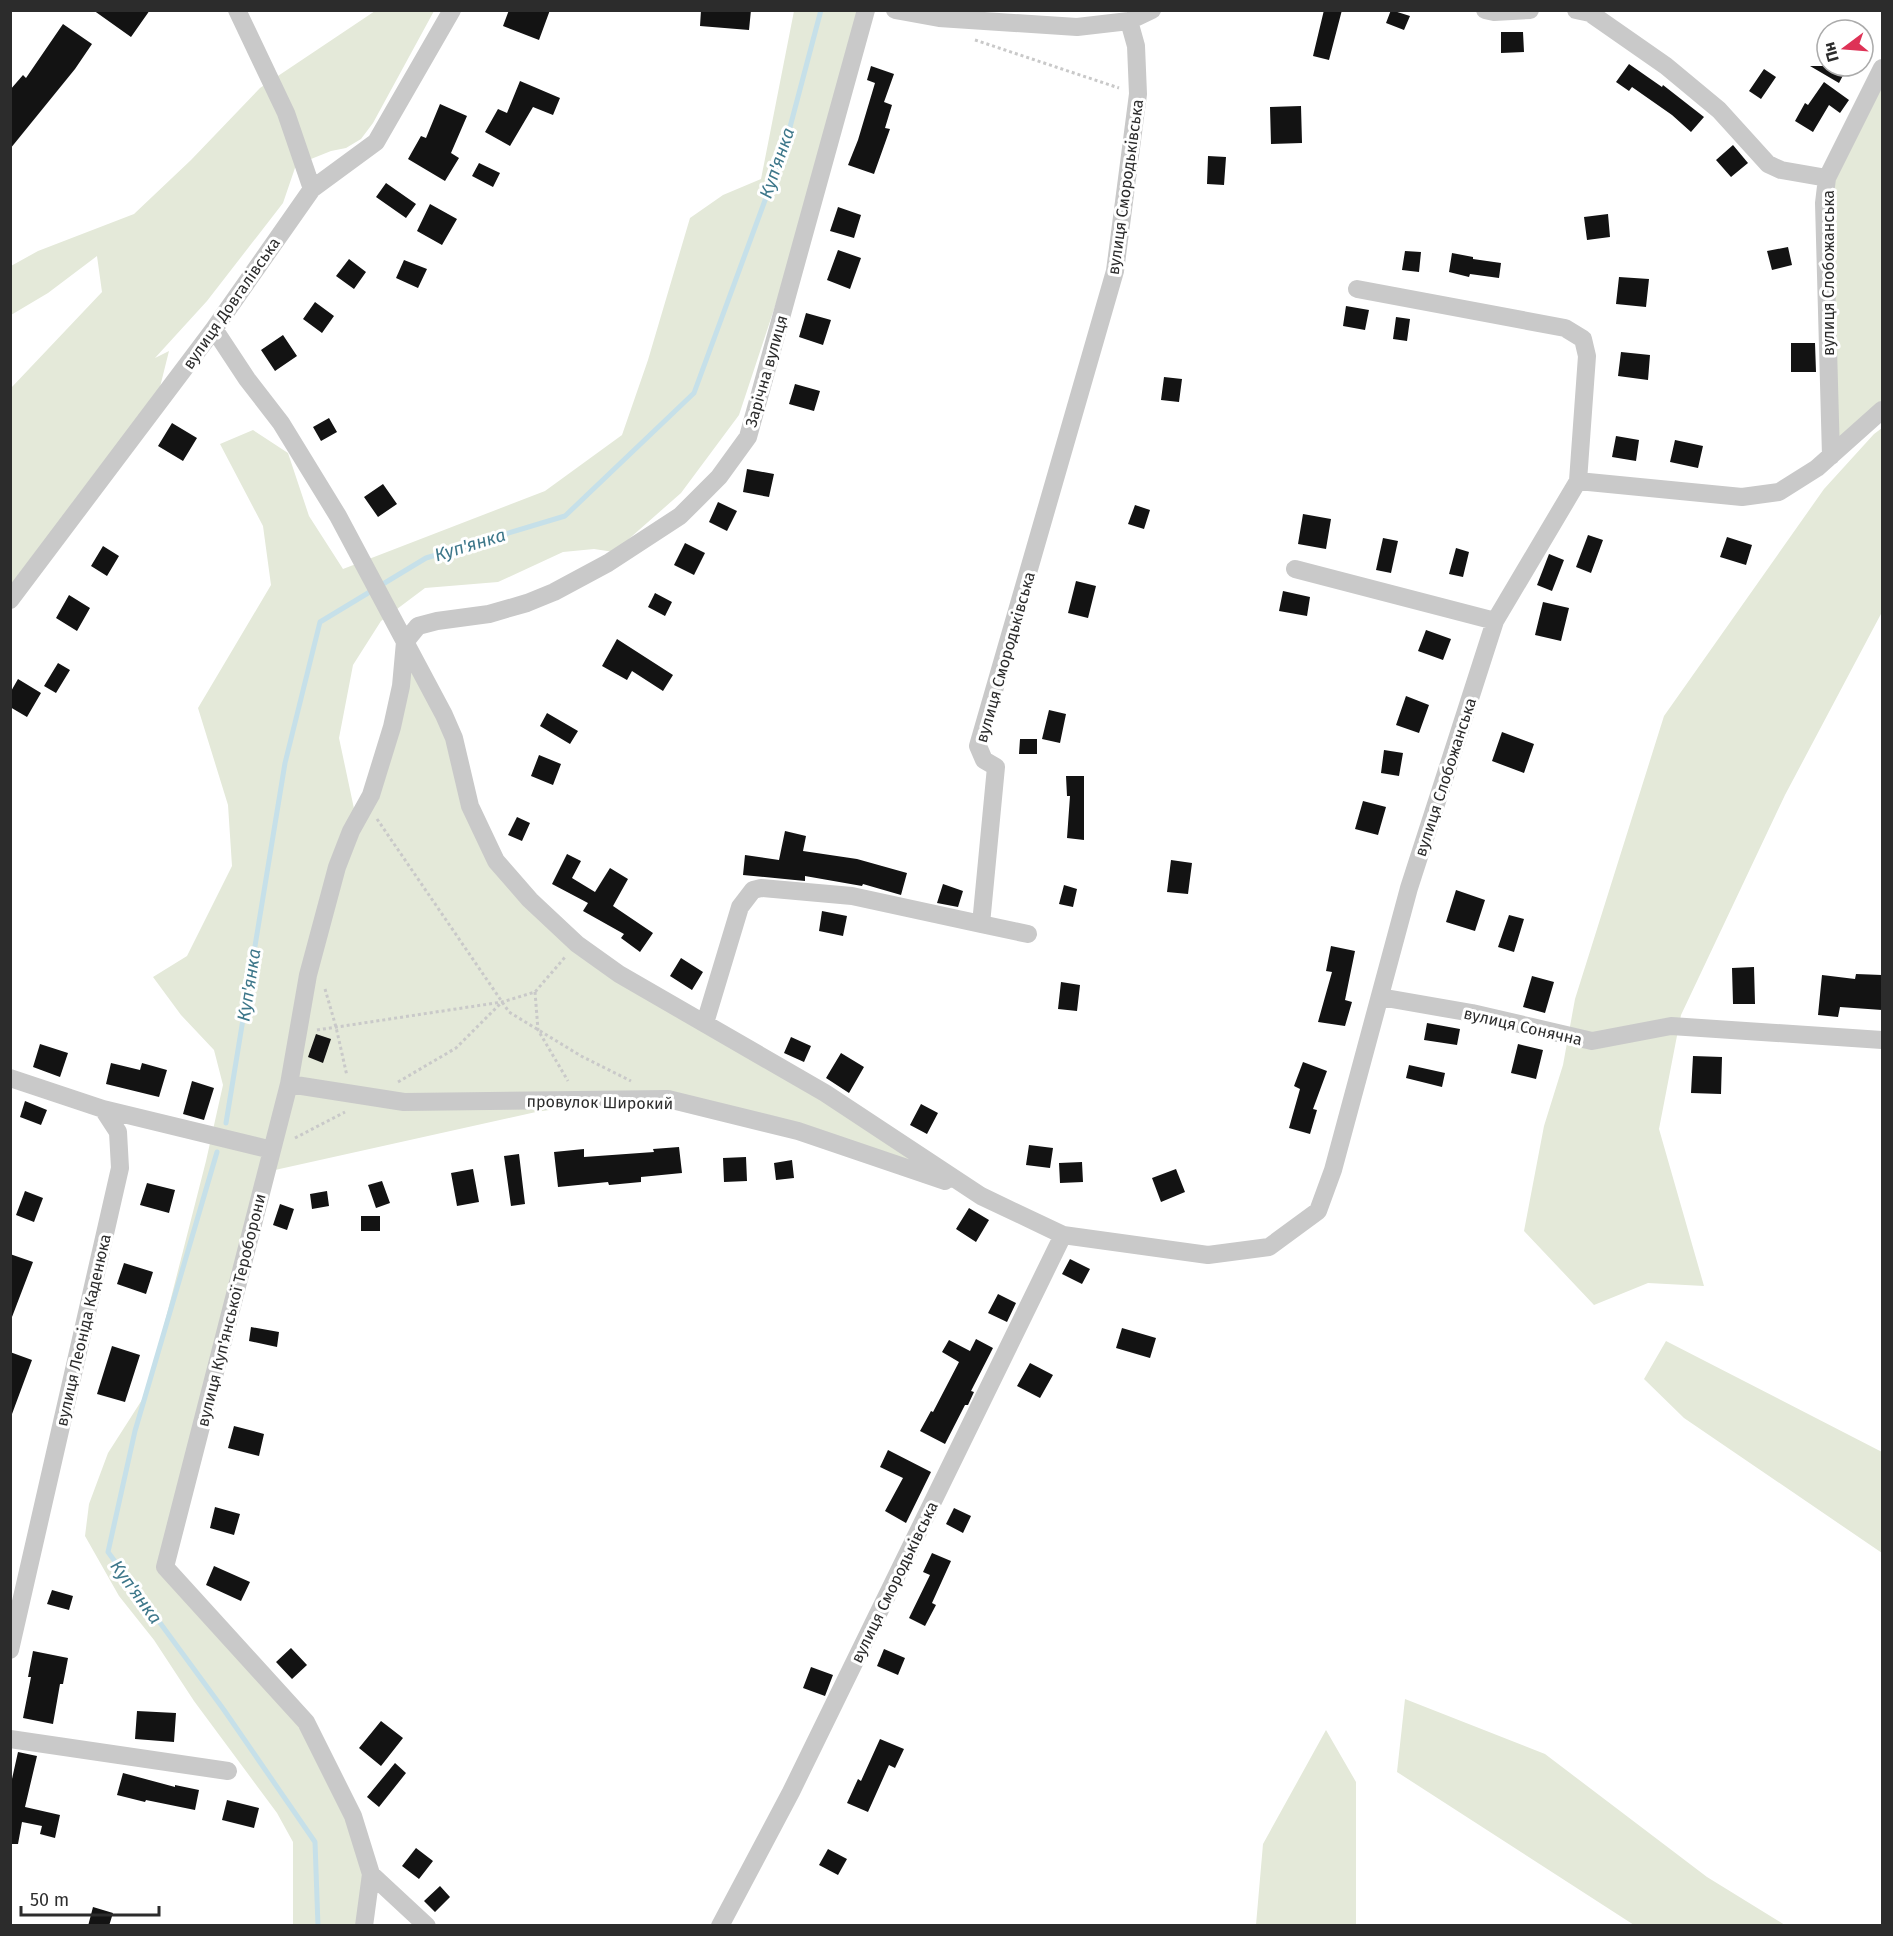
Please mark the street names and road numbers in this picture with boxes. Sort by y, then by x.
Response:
street label: вулиця Смородьківська [1104,98,1147,276]
street label: вулиця Слобожанська [1819,190,1838,356]
street label: вулиця Довгалівська [179,234,284,373]
street label: Зарічна вулиця [741,313,792,429]
street label: вулиця Смородьківська [972,569,1039,745]
street label: вулиця Слобожанська [1411,695,1480,859]
street label: вулиця Сонячна [1462,1004,1584,1049]
street label: провулок Широкий [527,1092,673,1113]
street label: вулиця Куп'янської Тероборони [193,1192,270,1429]
street label: вулиця Леоніда Каденюка [52,1232,115,1428]
street label: вулиця Смородьківська [847,1498,942,1666]

